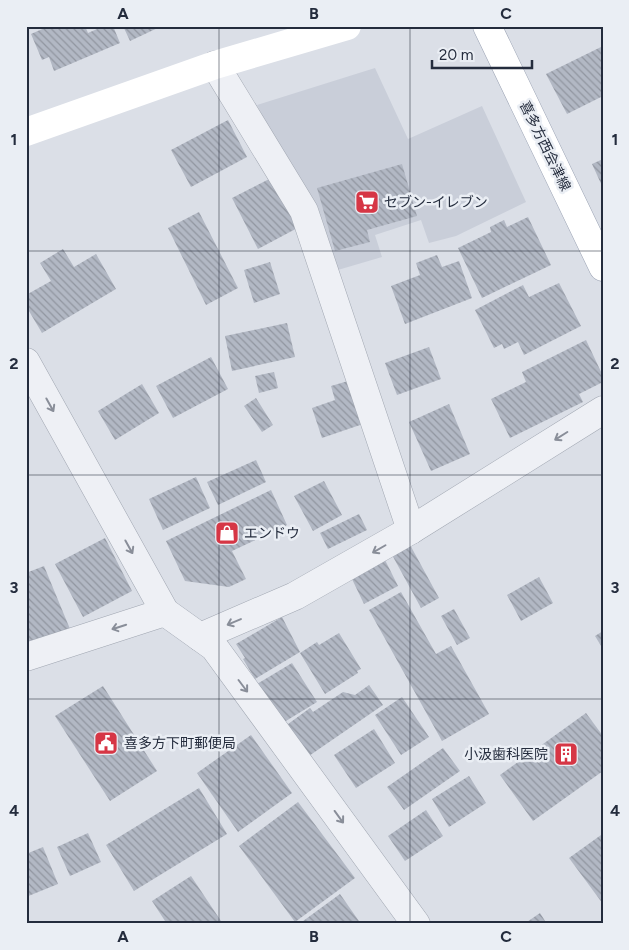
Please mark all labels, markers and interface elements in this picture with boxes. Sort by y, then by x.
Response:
text: A [117,4,129,23]
text: B [309,4,319,23]
text: C [500,4,512,23]
scale bar [432,38,532,70]
text: 20 m [439,46,473,64]
street label: 喜多方西会津線 [516,98,574,194]
text: 1 [11,130,17,149]
text: 1 [612,130,618,149]
supermarket icon: セブン-イレブン [354,189,380,215]
place label: セブン-イレブン [384,194,488,211]
text: 2 [9,354,19,373]
text: 2 [610,354,620,373]
one-way arrow [45,397,55,412]
one-way arrow [555,431,569,441]
shop icon: エンドウ [214,520,240,546]
place label: エンドウ [244,525,300,542]
one-way arrow [124,539,134,554]
one-way arrow [372,544,386,554]
text: 3 [10,578,19,597]
text: 3 [611,578,620,597]
one-way arrow [227,618,242,628]
one-way arrow [111,623,127,632]
one-way arrow [237,679,248,692]
public building icon: 喜多方下町郵便局 [93,730,119,756]
place label: 喜多方下町郵便局 [124,735,236,752]
building icon: 小汲歯科医院 [553,741,579,767]
place label: 小汲歯科医院 [464,746,548,763]
text: 4 [9,801,19,820]
text: 4 [610,801,620,820]
one-way arrow [334,810,344,824]
text: A [117,927,129,946]
text: B [309,927,319,946]
text: C [500,927,512,946]

